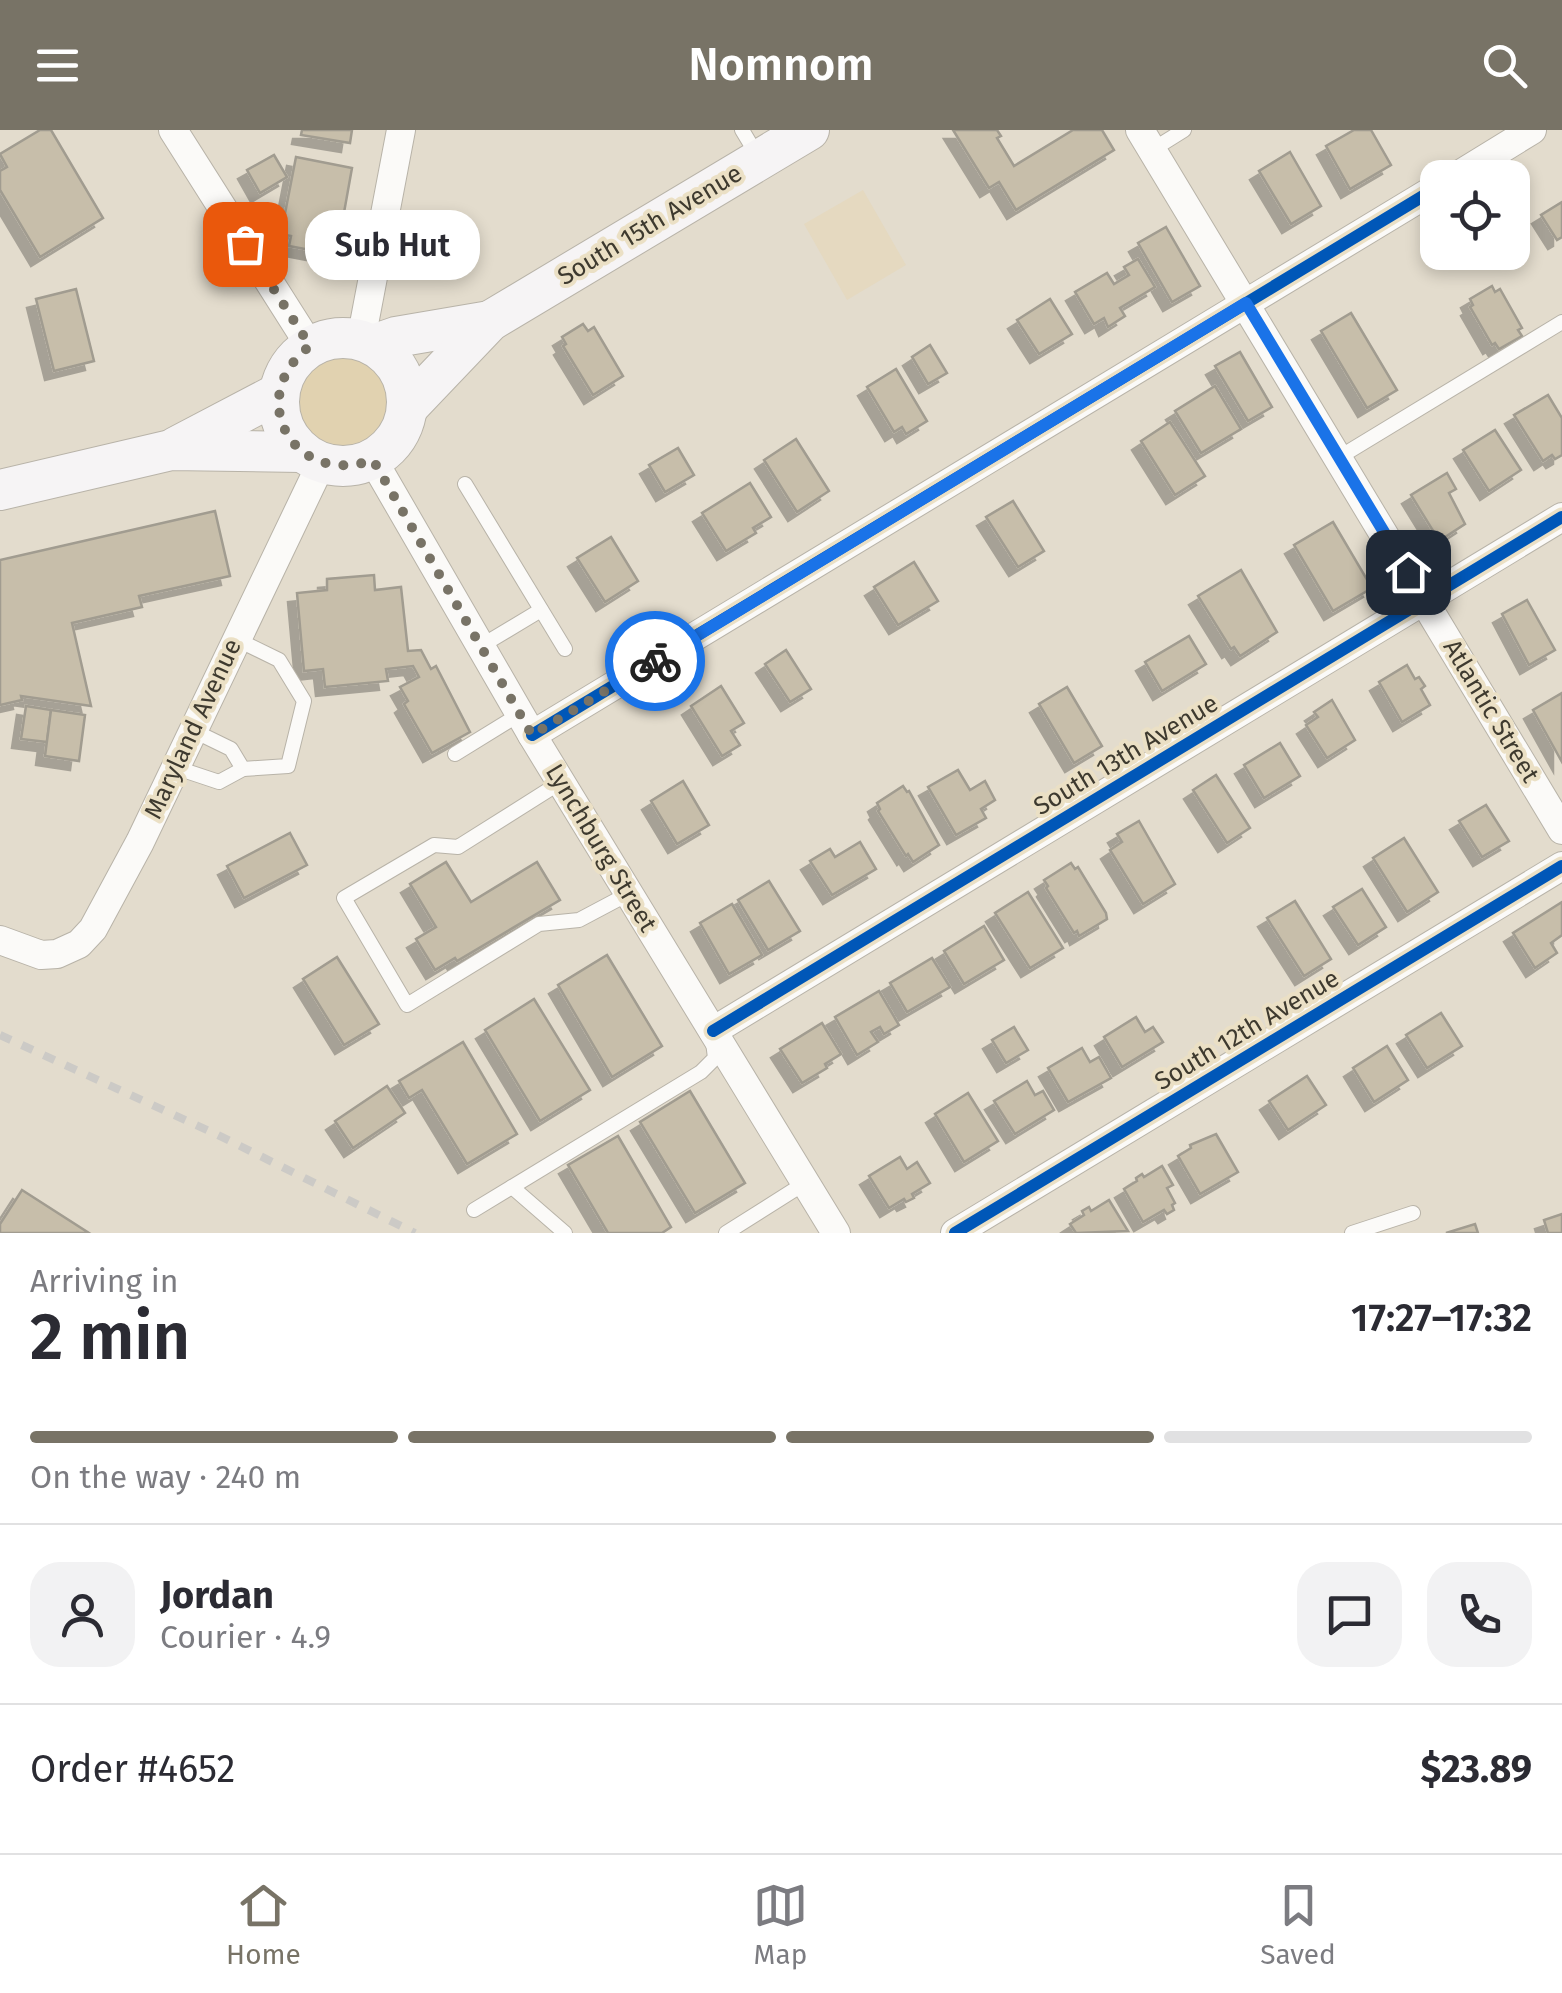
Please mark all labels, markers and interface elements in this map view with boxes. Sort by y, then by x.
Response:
icon: menu [30,38,85,93]
text: Nomnom [689,38,874,92]
icon: search [1477,38,1532,93]
street label: South 15th Avenue [552,158,748,292]
map controls [1420,160,1530,270]
button: locate [1420,160,1530,270]
pin [203,202,288,287]
callout: Sub Hut [305,209,480,279]
icon: bag [218,217,273,272]
text: Sub Hut [335,226,450,264]
pin [1366,530,1451,615]
icon: home [1381,545,1436,600]
courier [605,611,705,711]
street label: Maryland Avenue [138,634,248,824]
icon: bike [628,634,683,689]
street label: Atlantic Street [1437,634,1546,789]
street label: South 13th Avenue [1028,688,1224,822]
street label: Lynchburg Street [539,759,663,938]
street label: South 12th Avenue [1149,963,1345,1097]
text: Arriving in [30,1262,178,1300]
text: 17:27–17:32 [1351,1295,1532,1341]
text: 2 min [30,1298,190,1376]
text: On the way · 240 m [30,1458,301,1496]
button: person [30,1562,135,1667]
button: chat [1297,1562,1402,1667]
button: phone [1427,1562,1532,1667]
text: Jordan [160,1572,274,1618]
text: Courier · 4.9 [160,1618,331,1656]
text: Order #4652 [30,1746,235,1792]
text: $23.89 [1420,1746,1532,1792]
tab: Home [226,1878,301,1971]
tab: Map [753,1878,808,1971]
tab: Saved [1260,1878,1336,1971]

